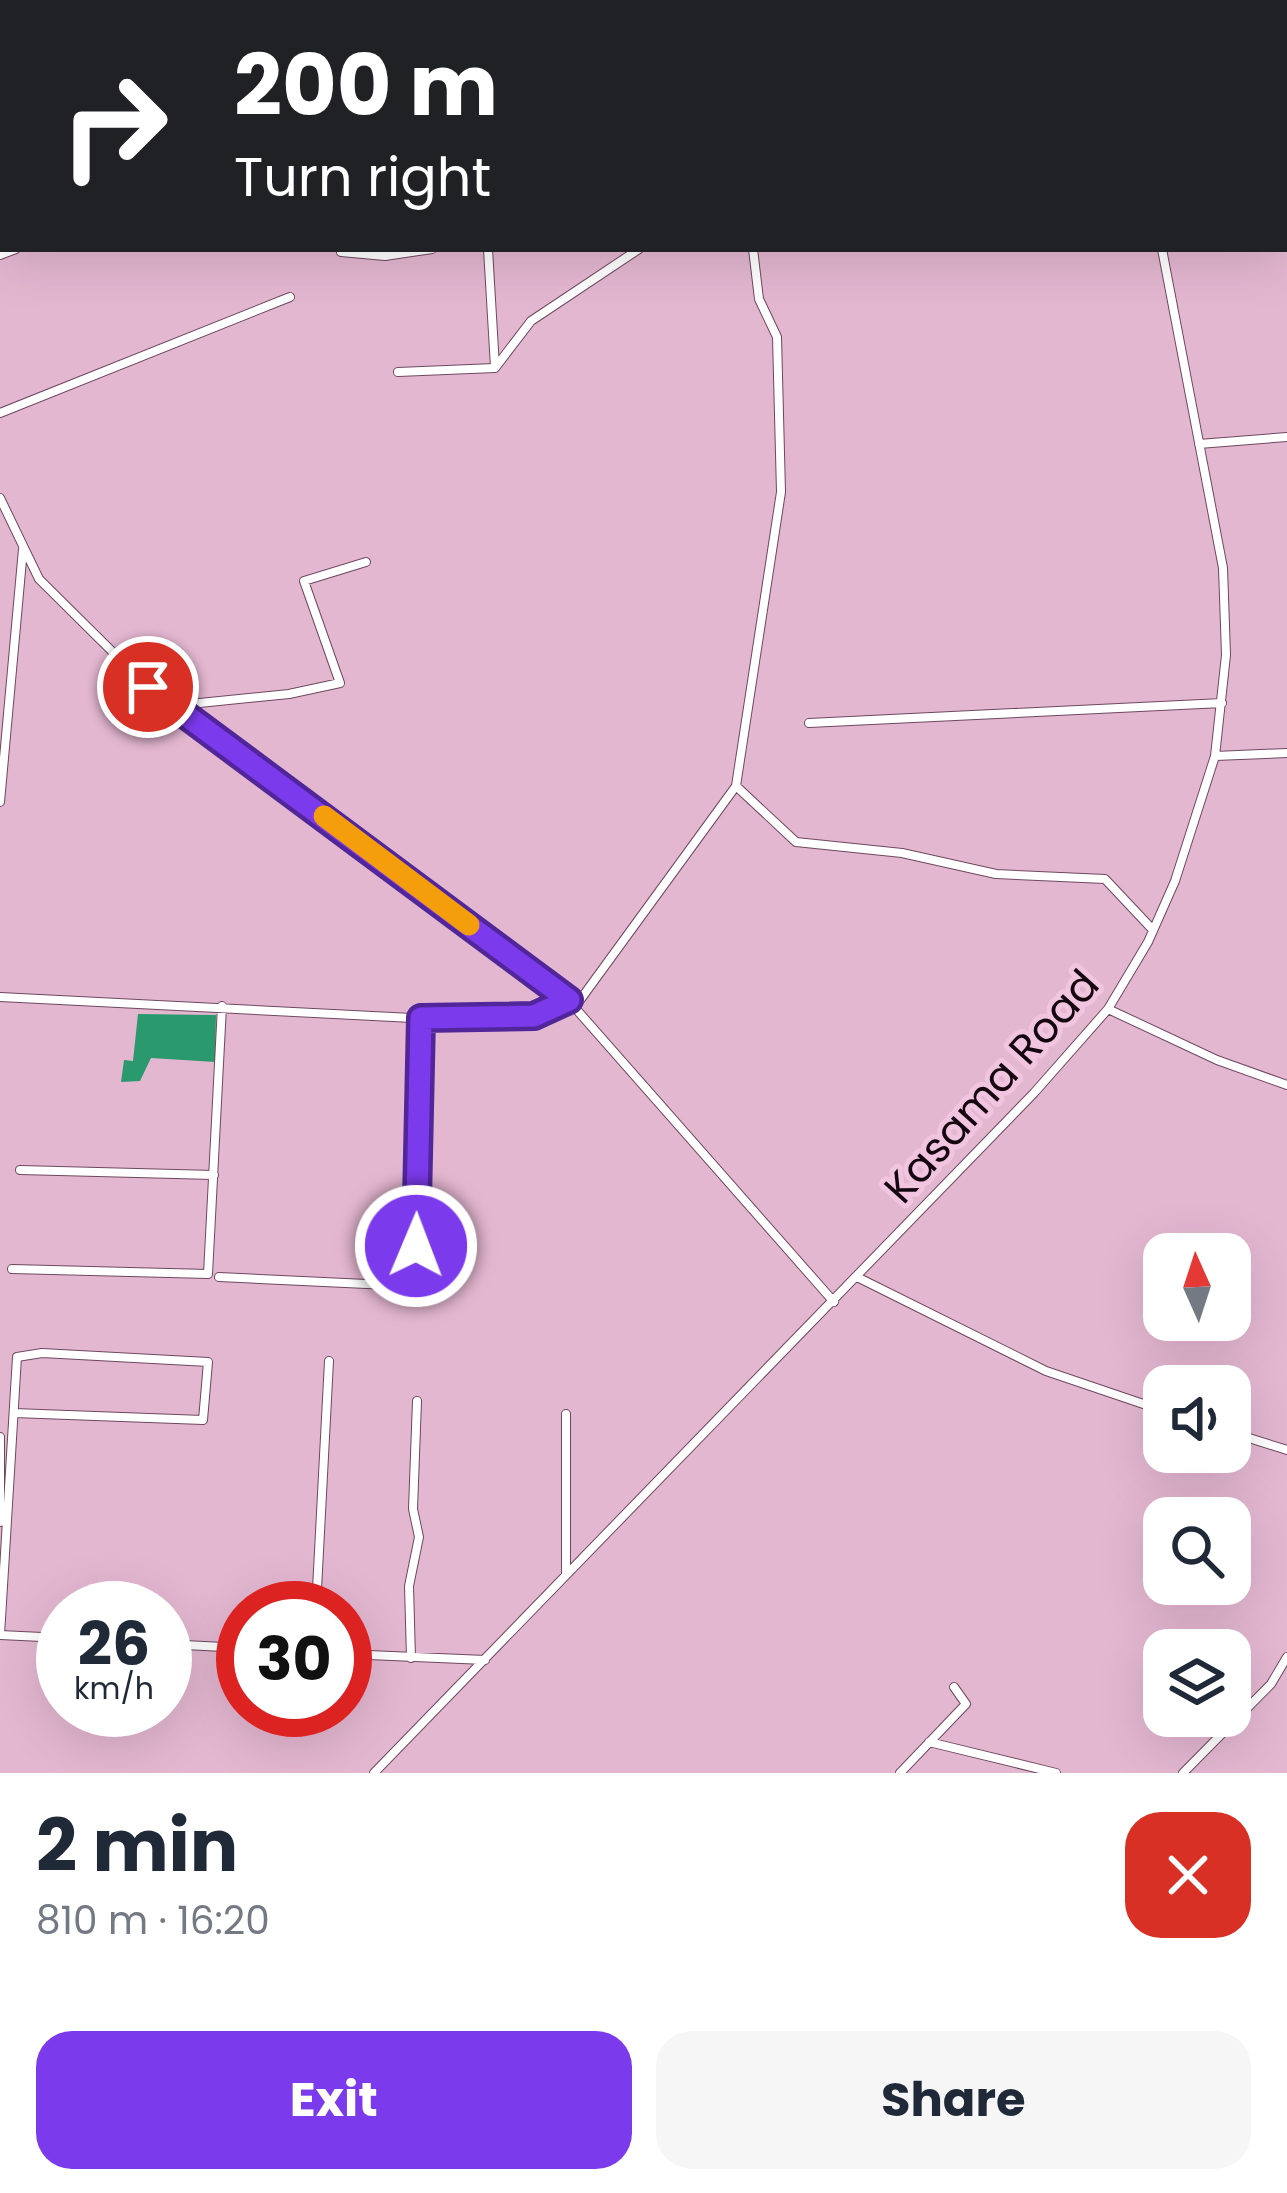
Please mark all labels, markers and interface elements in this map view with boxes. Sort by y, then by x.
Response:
text: 200 m [234,27,498,144]
icon: right [36,48,192,204]
text: Turn right [234,139,491,215]
pin [97,636,199,738]
icon: arrive [115,654,181,720]
street label: Kasama Road [870,957,1112,1216]
position arrow [353,1183,479,1309]
north arrow [1143,1233,1251,1341]
map controls [1143,1233,1251,1737]
button: sound [1143,1365,1251,1473]
button: search [1143,1497,1251,1605]
speed limit sign: 30 [216,1581,372,1737]
text: 26 [78,1602,150,1686]
button: layers [1143,1629,1251,1737]
text: km/h [74,1667,154,1710]
text: 2 min [36,1795,238,1896]
button: close [1125,1812,1251,1938]
text: 810 m · 16:20 [36,1893,270,1948]
button: Exit [36,2031,632,2169]
button: Share [656,2031,1251,2169]

